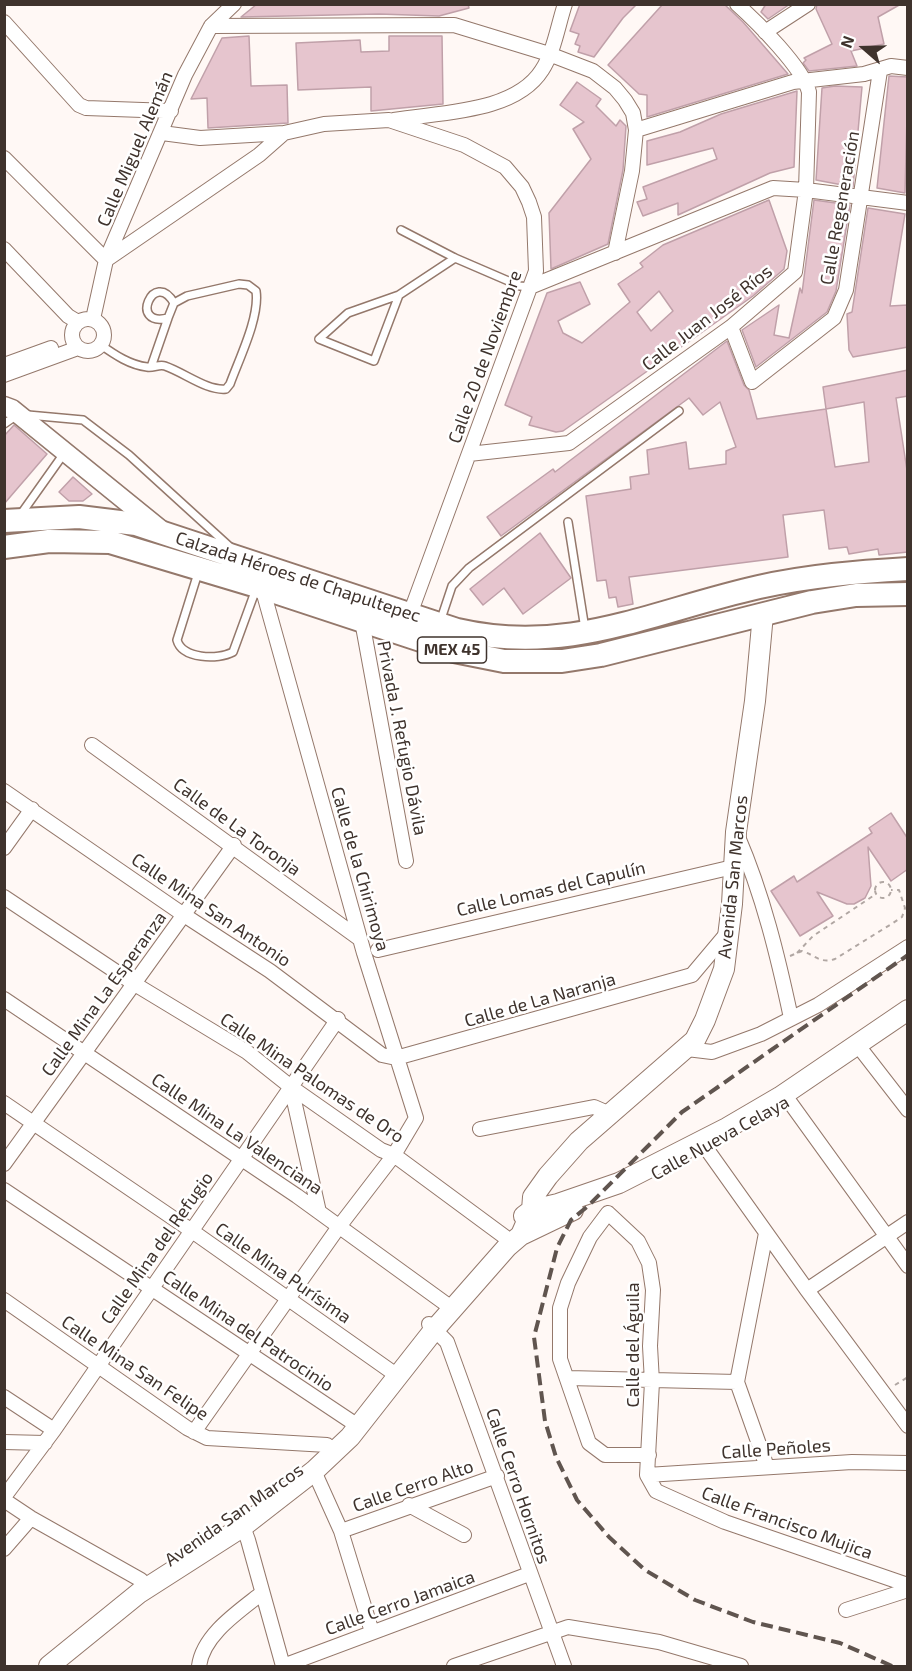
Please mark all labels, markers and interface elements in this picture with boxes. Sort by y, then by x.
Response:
north arrow [834,18,894,78]
text: N [836,33,858,50]
street label: Calle Miguel Alemán [93,68,177,230]
street label: Calle Regeneración [816,129,864,287]
street label: Calle Juan José Ríos [638,260,776,376]
street label: Calle 20 de Noviembre [444,267,526,447]
street label: Calzada Héroes de Chapultepec [173,527,423,627]
road number: MEX 45 [418,637,486,663]
street label: Privada J. Refugio Dávila [373,639,431,837]
street label: Calle de La Toronja [169,773,305,881]
street label: Calle de la Chirimoya [326,784,394,954]
street label: Avenida San Marcos [714,794,752,960]
street label: Calle Mina San Antonio [127,849,295,971]
street label: Calle Lomas del Capulín [454,857,648,921]
street label: Calle Mina La Esperanza [37,907,171,1081]
street label: Calle de La Naranja [462,968,618,1032]
street label: Calle Mina Palomas de Oro [216,1008,408,1148]
street label: Calle Mina La Valenciana [147,1069,327,1199]
street label: Calle Nueva Celaya [647,1091,793,1185]
street label: Calle Mina del Refugio [96,1168,218,1328]
street label: Calle Mina Purísima [211,1218,355,1328]
street label: Calle Mina del Patrocinio [158,1266,338,1396]
street label: Calle del Águila [622,1282,644,1408]
street label: Calle Mina San Felipe [57,1311,213,1425]
street label: Calle Cerro Hornitos [481,1405,555,1567]
street label: Calle Peñoles [721,1434,831,1464]
street label: Calle Cerro Alto [350,1455,476,1517]
street label: Avenida San Marcos [161,1459,307,1571]
street label: Calle Francisco Mujica [699,1482,875,1564]
street label: Calle Cerro Jamaica [322,1566,478,1640]

